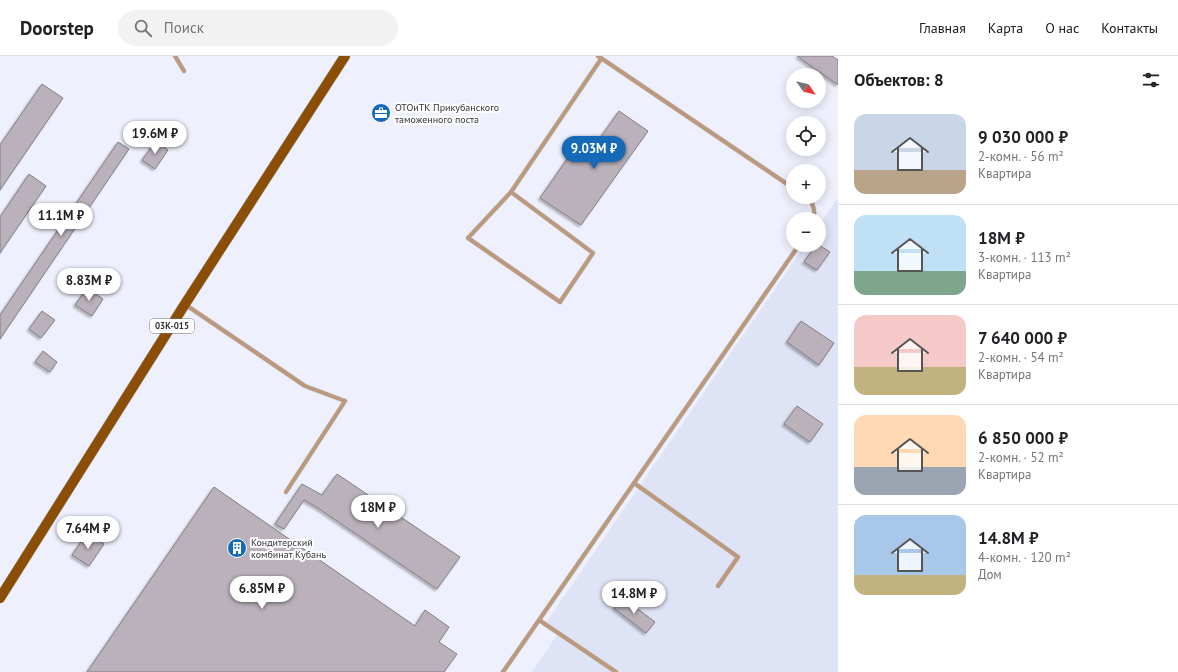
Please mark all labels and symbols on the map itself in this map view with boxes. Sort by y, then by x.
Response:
north arrow [786,68,826,108]
place label: ОТОиТК Прикубанского таможенного поста [395,101,499,126]
office icon: ОТОиТК Прикубанского таможенного поста [370,102,392,124]
pin: 19.6M ₽ [118,121,192,155]
pin: 9.03M ₽ [557,136,631,170]
pin: 11.1M ₽ [24,203,98,237]
pin: 8.83M ₽ [52,268,126,302]
road number: 03К-015 [150,319,194,333]
pin: 18M ₽ [350,495,406,529]
pin: 7.64M ₽ [51,516,125,550]
place label: Кондитерский комбинат Кубань [251,536,326,561]
building icon: Кондитерский комбинат Кубань [226,537,248,559]
pin: 6.85M ₽ [225,576,299,610]
pin: 14.8M ₽ [597,581,671,615]

